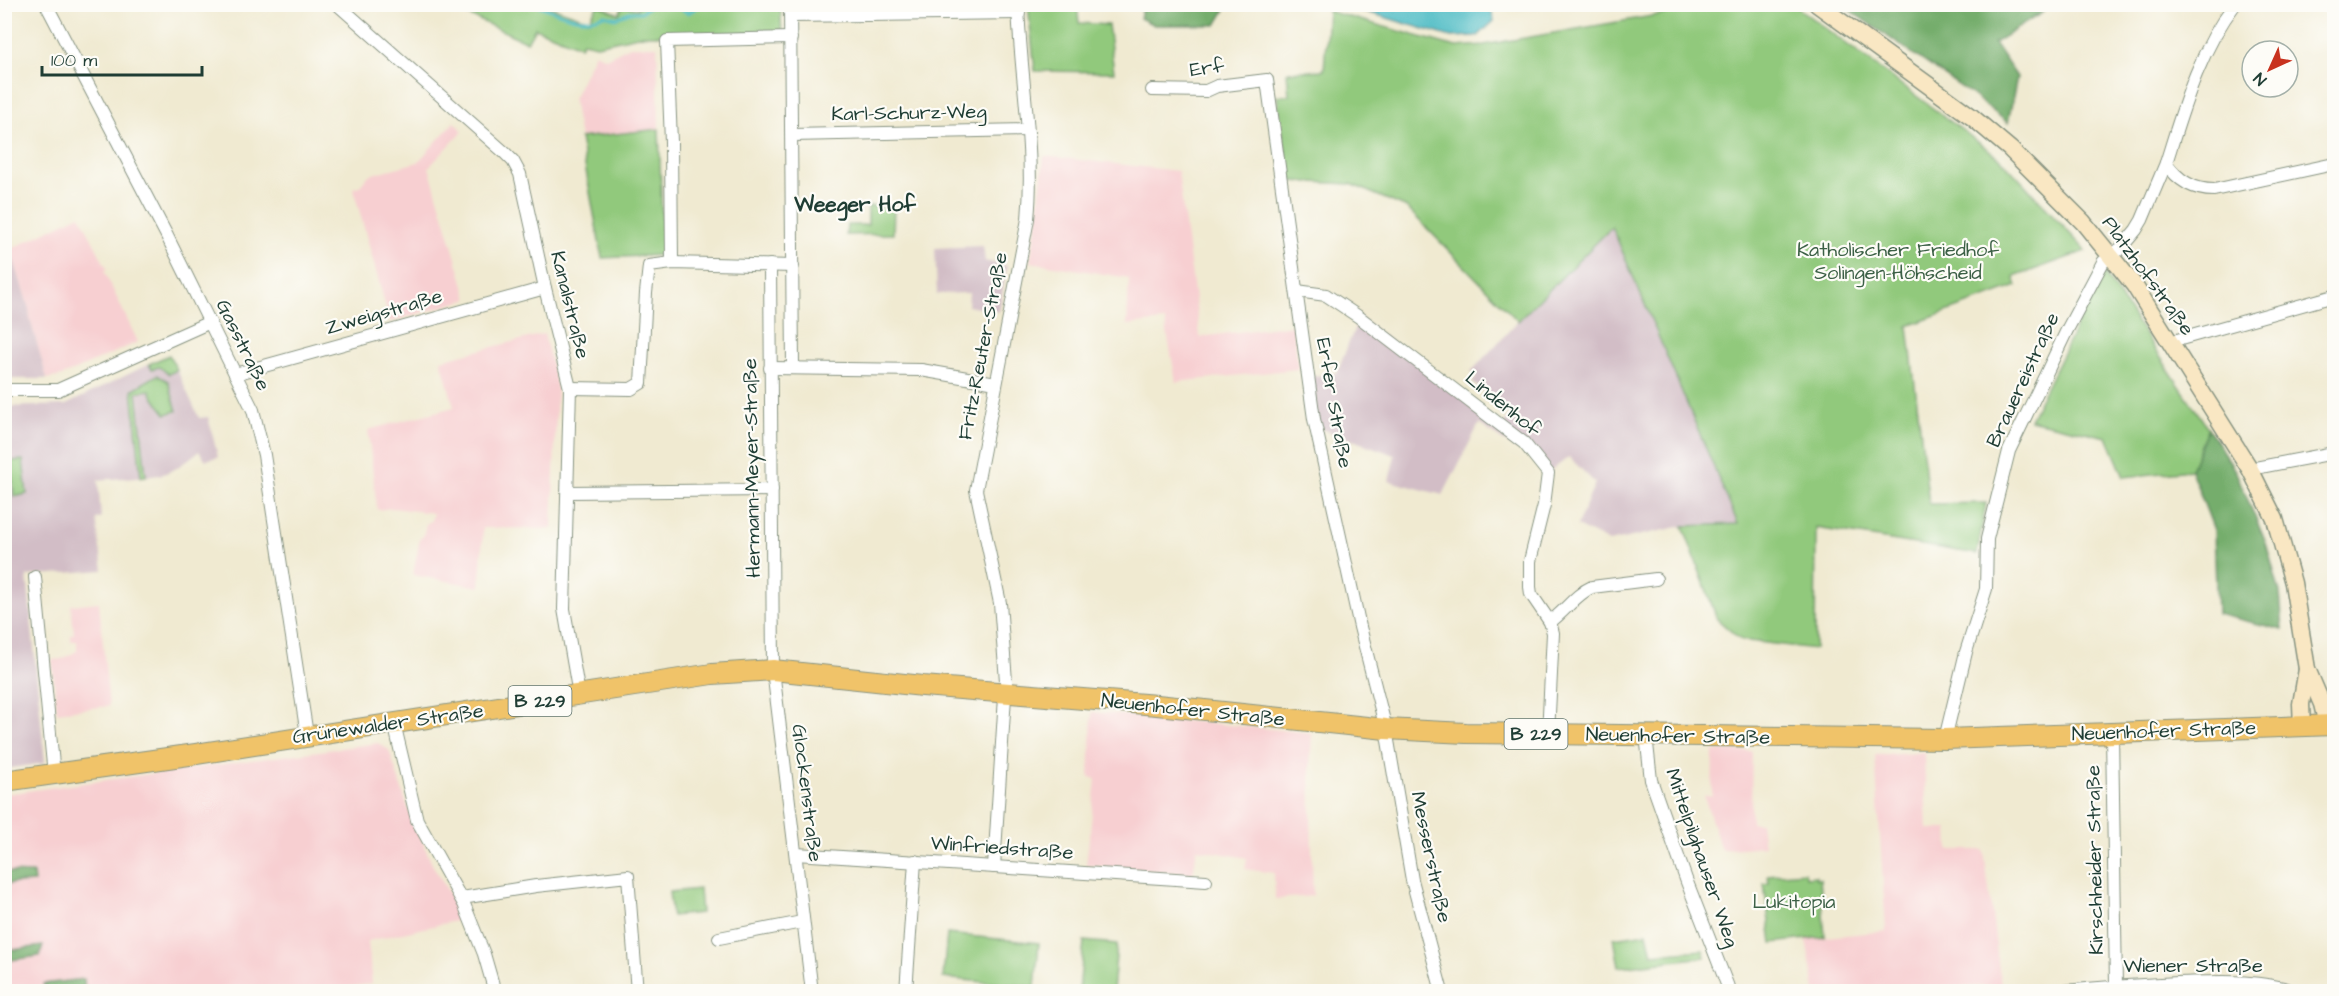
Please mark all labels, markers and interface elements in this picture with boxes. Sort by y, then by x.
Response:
scale bar [42,39,202,77]
north arrow [2240,39,2300,99]
text: 100 m [51,48,97,73]
street label: Erf [1188,52,1226,84]
text: N [2249,68,2271,90]
street label: Karl-Schurz-Weg [831,98,987,129]
district label: Weeger Hof [793,190,916,221]
street label: Platzhofstraße [2095,211,2201,342]
park label: Katholischer Friedhof Solingen-Höhscheid [1797,236,1999,288]
street label: Kanalstraße [543,248,597,362]
street label: Fritz-Reuter-Straße [951,250,1015,442]
street label: Zweigstraße [322,282,446,343]
street label: Gasstraße [209,295,277,396]
street label: Brauereistraße [1980,308,2067,452]
street label: Erfer Straße [1309,336,1359,471]
street label: Hermann-Meyer-Straße [736,358,769,578]
street label: Lindenhof [1459,364,1547,444]
road number: B 229 [508,686,572,716]
street label: Neuenhofer Straße [1100,686,1286,734]
street label: Grünewalder Straße [291,697,486,751]
street label: Neuenhofer Straße [2071,714,2257,748]
road number: B 229 [1504,719,1568,749]
street label: Neuenhofer Straße [1586,720,1771,752]
street label: Glockenstraße [785,723,829,864]
street label: Mittelpilghauser Weg [1657,765,1746,951]
street label: Kirschheider Straße [2079,765,2111,955]
street label: Messerstraße [1403,789,1459,925]
street label: Winfriedstraße [930,829,1075,867]
park label: Lukitopia [1753,888,1836,916]
street label: Wiener Straße [2123,952,2263,980]

